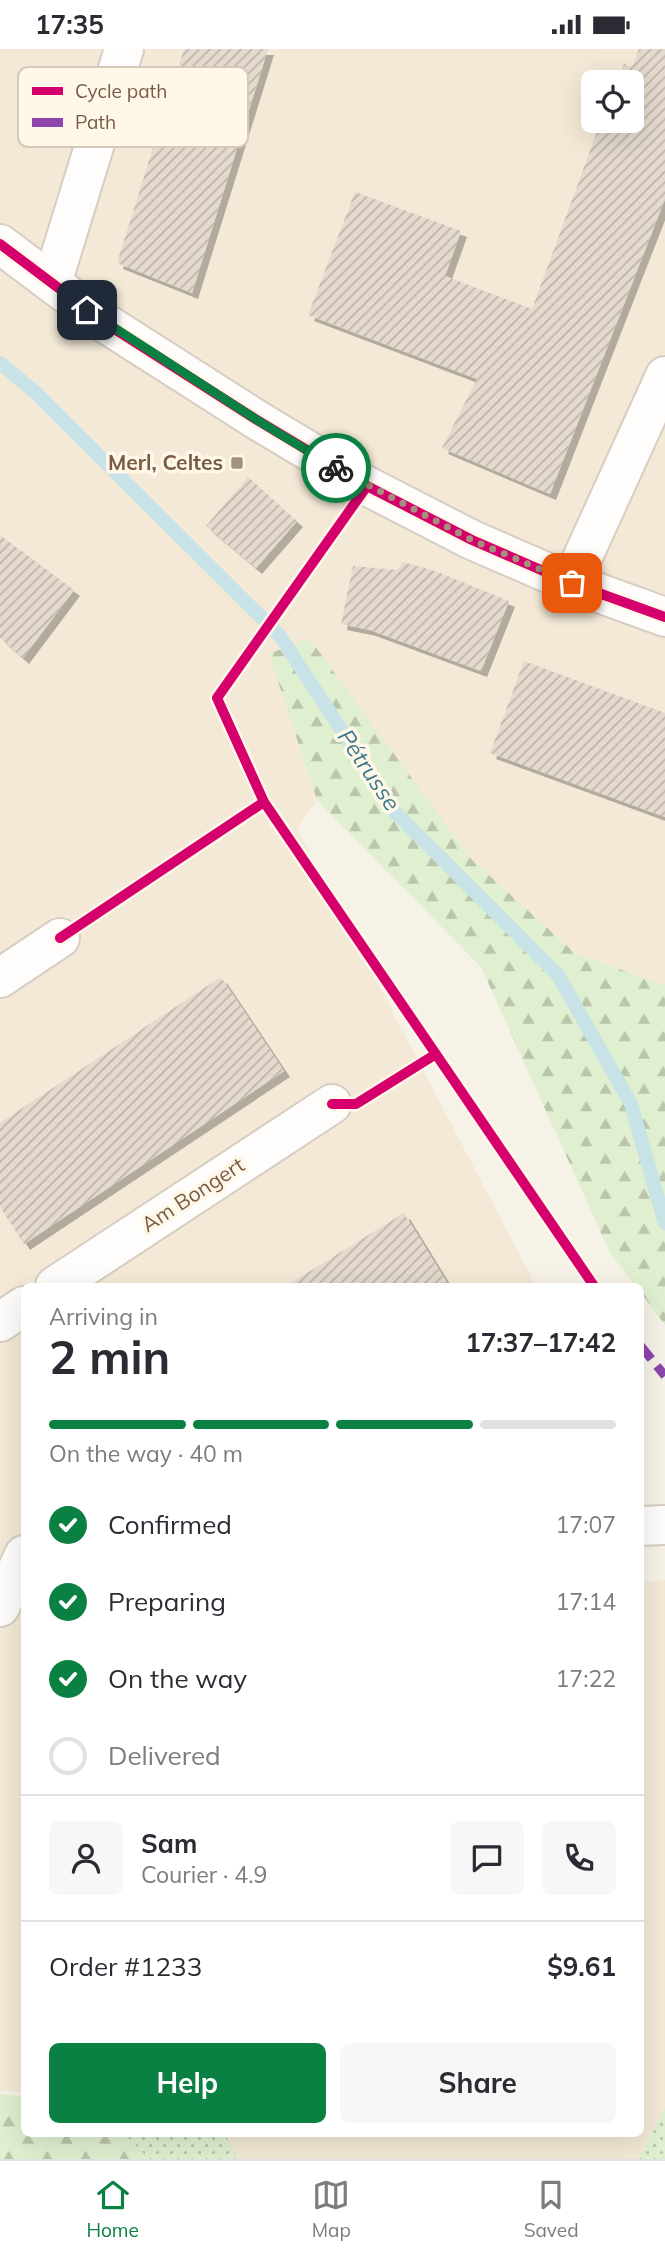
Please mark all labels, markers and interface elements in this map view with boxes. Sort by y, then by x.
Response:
text: 17:35 [35,8,104,41]
legend [18,67,248,147]
map controls [581,70,644,133]
button: locate [581,70,644,133]
text: Cycle path [75,79,167,103]
text: Path [75,110,116,134]
pin [57,280,117,340]
icon: home [68,291,106,329]
courier [301,433,371,503]
place label: Merl, Celtes [108,449,223,475]
icon: bike [317,449,355,487]
marker: Merl, Celtes [229,455,245,471]
pin [542,553,602,613]
icon: bag [553,564,591,602]
water label: Pétrusse [332,723,407,816]
street label: Am Bongert [136,1151,249,1237]
text: Arriving in [49,1302,158,1331]
text: 17:37–17:42 [465,1326,616,1359]
text: 2 min [49,1328,170,1386]
text: On the way · 40 m [49,1439,243,1468]
icon: check [49,1506,87,1544]
text: Confirmed [108,1508,232,1541]
text: 17:07 [556,1510,616,1539]
icon: check [49,1583,87,1621]
text: Preparing [108,1585,226,1618]
text: 17:14 [556,1587,616,1616]
icon: check [49,1660,87,1698]
text: On the way [108,1662,247,1695]
text: 17:22 [556,1664,616,1693]
text: Delivered [108,1739,221,1772]
button: person [49,1821,123,1895]
button: chat [450,1821,524,1895]
button: phone [542,1821,616,1895]
text: Sam [141,1827,197,1860]
text: Courier · 4.9 [141,1860,267,1889]
text: Order #1233 [49,1950,202,1983]
text: $9.61 [547,1950,616,1983]
button: Help [49,2043,326,2123]
button: Share [340,2043,616,2123]
tab: Home [86,2176,139,2242]
tab: Map [312,2176,351,2242]
tab: Saved [524,2176,579,2242]

